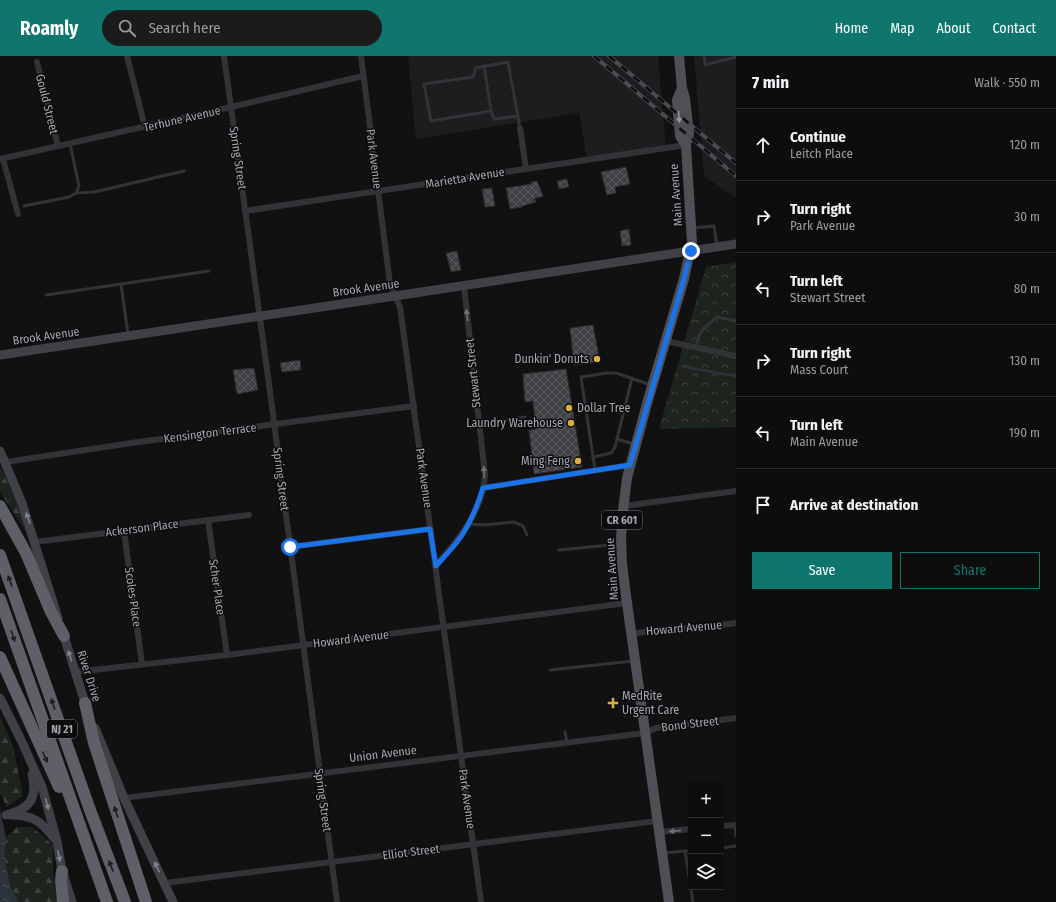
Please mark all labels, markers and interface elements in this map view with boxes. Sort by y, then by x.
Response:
search box [102,10,382,46]
text: Roamly [20,17,78,40]
icon: search [116,17,138,39]
text: Search here [148,19,221,37]
text: Home [835,20,868,37]
text: Map [890,20,914,37]
text: About [936,20,971,37]
text: Contact [993,20,1036,37]
text: 7 min [752,72,789,93]
street label: Gould Street [33,73,61,136]
text: Walk · 550 m [974,75,1040,90]
street label: Terhune Avenue [142,103,222,135]
one-way arrow [675,111,682,123]
street label: Spring Street [227,125,249,191]
street label: Park Avenue [363,128,385,190]
text: Continue [790,128,846,146]
icon: ahead [752,134,774,156]
text: 120 m [1009,137,1040,152]
text: Leitch Place [790,146,853,161]
street label: Main Avenue [667,163,685,227]
street label: Marietta Avenue [424,165,506,191]
text: Turn right [790,200,851,218]
icon: right [752,206,774,228]
text: 30 m [1014,209,1040,224]
text: Park Avenue [790,218,855,233]
route end [682,242,700,260]
text: Turn left [790,272,843,290]
street label: Brook Avenue [332,276,400,300]
icon: left [752,278,774,300]
text: 80 m [1014,281,1040,296]
text: Stewart Street [790,290,865,305]
one-way arrow [464,309,470,321]
street label: Brook Avenue [12,324,80,348]
street label: Stewart Street [462,338,484,408]
text: Turn right [790,344,851,362]
icon: right [752,350,774,372]
place label: Dunkin' Donuts [514,352,589,366]
text: 130 m [1009,353,1040,368]
marker: Dunkin' Donuts [592,354,602,364]
text: Mass Court [790,362,848,377]
place label: Dollar Tree [577,401,630,415]
marker: Dollar Tree [564,403,574,413]
place label: Laundry Warehouse [466,416,563,430]
text: Turn left [790,416,843,434]
marker: Laundry Warehouse [566,418,576,428]
street label: Kensington Terrace [163,420,257,446]
icon: left [752,422,774,444]
text: 190 m [1009,425,1040,440]
text: Main Avenue [790,434,858,449]
street label: Spring Street [270,446,292,512]
street label: Park Avenue [413,447,435,509]
place label: Ming Feng [521,454,570,468]
marker: Ming Feng [573,456,583,466]
one-way arrow [481,466,487,478]
icon: arrive [752,494,774,516]
text: Arrive at destination [790,496,918,514]
road number: CR 601 [602,511,642,529]
one-way arrow [24,512,30,524]
street label: Ackerson Place [105,517,179,539]
street label: Main Avenue [603,537,621,601]
route start [281,538,299,556]
button: Save [752,552,892,589]
button: Share [900,552,1040,589]
street label: Scher Place [206,558,228,616]
street label: Scoles Place [122,566,144,628]
one-way arrow [6,575,12,587]
street label: Howard Avenue [645,618,723,638]
street label: Howard Avenue [312,627,390,651]
one-way arrow [10,630,16,642]
street label: River Drive [74,649,104,704]
one-way arrow [67,650,73,662]
place label: MedRite Urgent Care [622,689,679,717]
one-way arrow [50,697,56,709]
marker: MedRite Urgent Care [607,697,619,709]
street label: Bond Street [660,714,720,734]
road number: NJ 21 [47,720,77,738]
street label: Union Avenue [348,743,418,765]
one-way arrow [42,751,48,762]
street label: Spring Street [312,767,334,833]
street label: Park Avenue [456,768,478,830]
map controls [688,782,724,890]
button: + [688,782,724,818]
one-way arrow [44,798,50,810]
one-way arrow [113,805,119,817]
button: − [688,818,724,854]
one-way arrow [669,827,681,834]
street label: Elliot Street [382,842,440,862]
one-way arrow [57,850,63,862]
button: layers [688,854,724,890]
one-way arrow [107,859,113,871]
one-way arrow [154,861,160,872]

